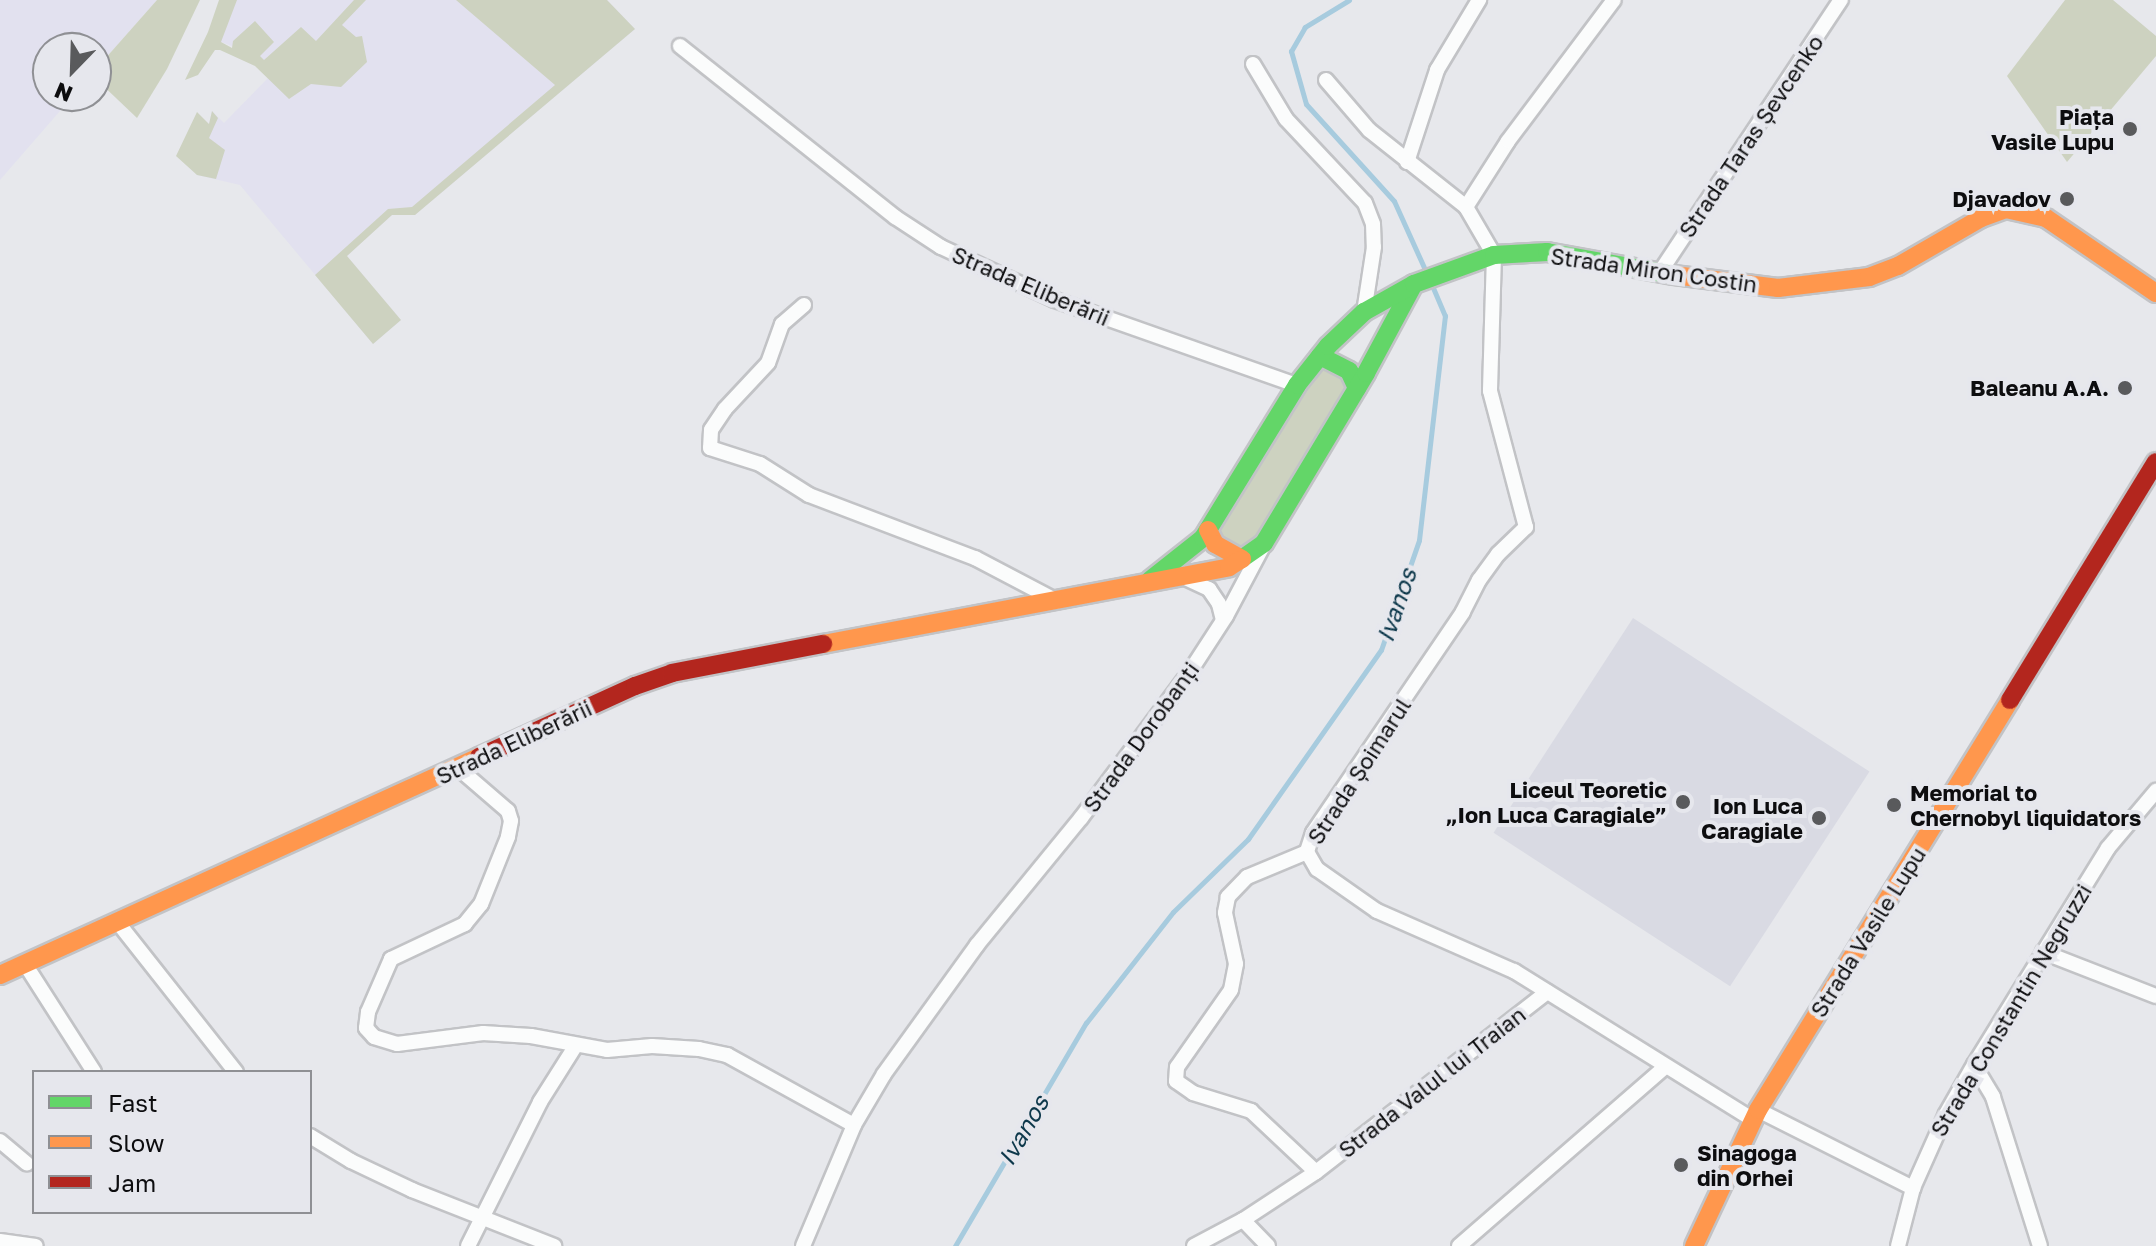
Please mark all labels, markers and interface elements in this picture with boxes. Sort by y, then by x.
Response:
street label: Strada Taras Șevcenko [1673,30,1829,242]
north arrow [32,32,112,112]
text: N [50,77,76,108]
place label: Piața Vasile Lupu [1991,103,2114,154]
marker: Piața Vasile Lupu [2121,120,2139,138]
place label: Djavadov [1952,186,2051,212]
marker: Djavadov [2058,190,2076,208]
street label: Strada Eliberării [948,241,1114,331]
street label: Strada Miron Costin [1549,242,1759,298]
place label: Baleanu A.A. [1970,375,2109,401]
marker: Baleanu A.A. [2116,379,2134,397]
water label: Ivanos [1370,565,1422,645]
street label: Strada Dorobanți [1078,657,1204,817]
street label: Strada Șoimarul [1302,693,1416,849]
street label: Strada Eliberării [432,694,596,790]
place label: Liceul Teoretic „Ion Luca Caragiale” [1446,776,1667,828]
place label: Memorial to Chernobyl liquidators [1910,779,2141,830]
place label: Ion Luca Caragiale [1701,792,1803,844]
marker: Liceul Teoretic „Ion Luca Caragiale” [1674,793,1692,811]
marker: Memorial to Chernobyl liquidators [1885,796,1903,814]
marker: Ion Luca Caragiale [1810,809,1828,827]
street label: Strada Vasile Lupu [1805,842,1931,1022]
street label: Strada Constantin Negruzzi [1925,879,2097,1141]
street label: Strada Valul lui Traian [1333,1001,1531,1163]
legend [32,1070,312,1214]
text: Fast [108,1088,158,1117]
water label: Ivanos [992,1090,1054,1170]
text: Slow [108,1128,164,1157]
place label: Sinagoga din Orhei [1697,1139,1797,1190]
marker: Sinagoga din Orhei [1672,1156,1690,1174]
text: Jam [108,1168,156,1197]

